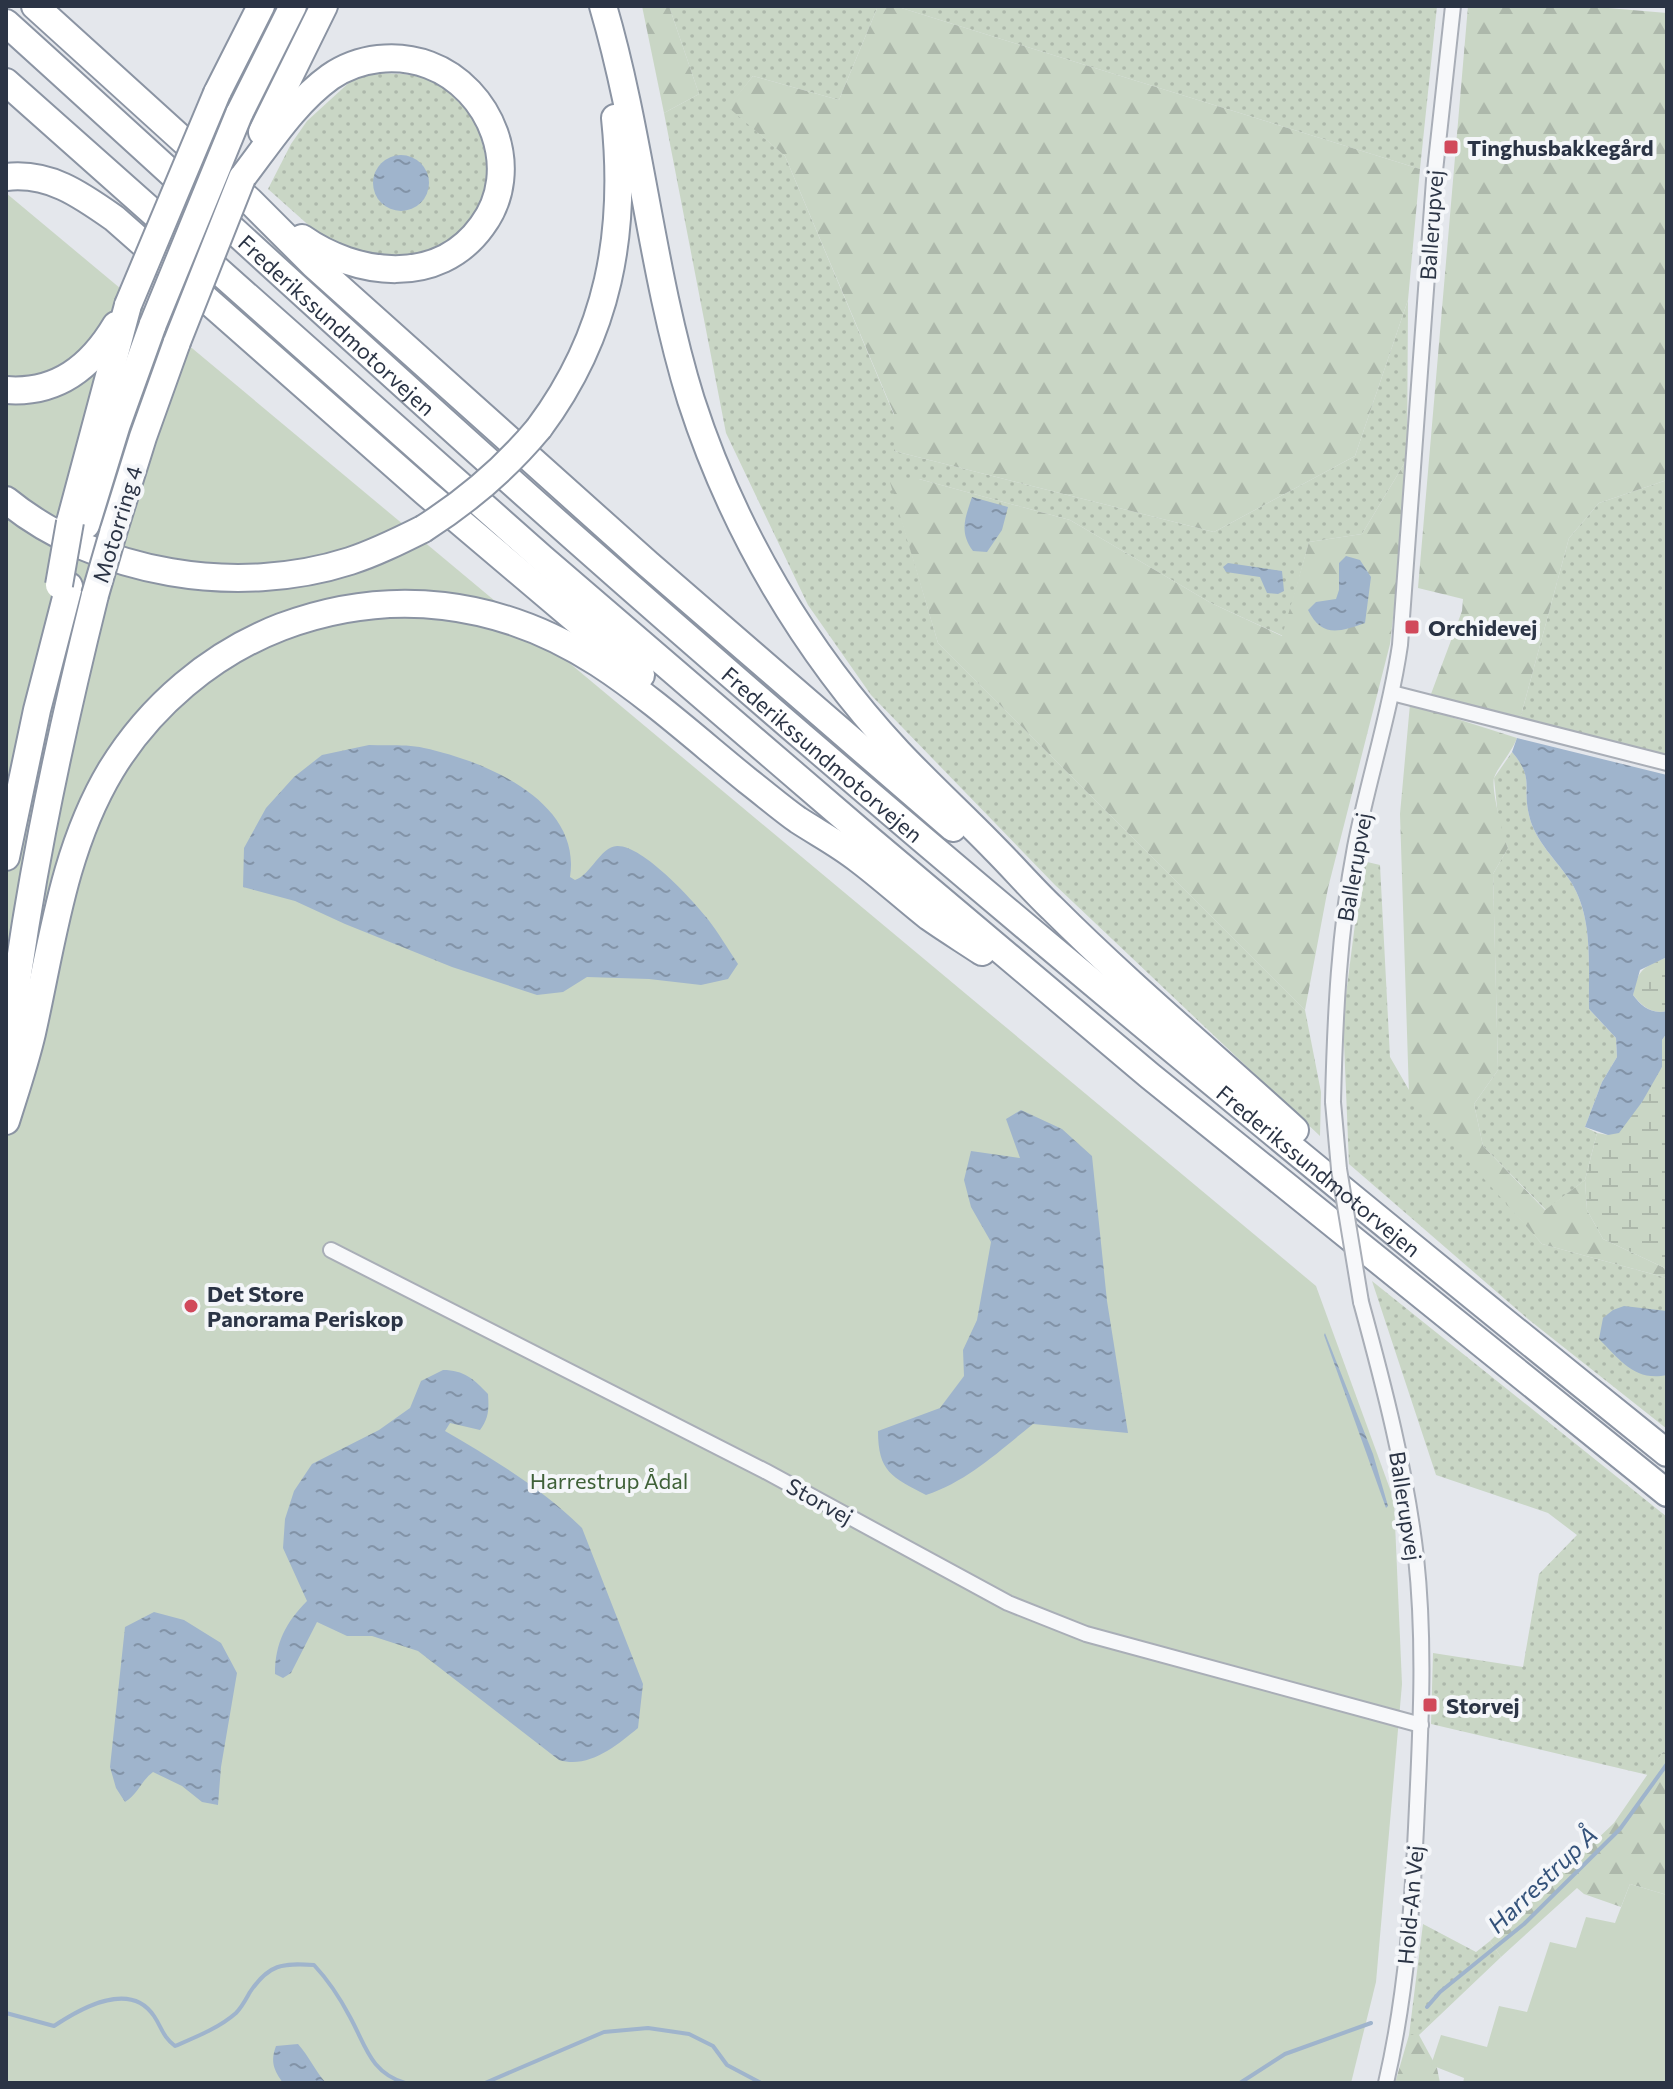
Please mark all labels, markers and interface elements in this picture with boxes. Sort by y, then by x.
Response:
place label: Tinghusbakkegård [1467,134,1654,161]
marker: Tinghusbakkegård [1442,138,1460,156]
street label: Ballerupvej [1414,169,1448,281]
street label: Frederikssundmotorvejen [233,228,441,421]
street label: Motorring 4 [86,462,148,586]
place label: Orchidevej [1428,614,1537,641]
marker: Orchidevej [1403,618,1421,636]
street label: Frederikssundmotorvejen [717,660,929,848]
street label: Ballerupvej [1331,810,1377,924]
street label: Frederikssundmotorvejen [1212,1079,1427,1262]
place label: Det Store Panorama Periskop [207,1280,403,1332]
marker: Det Store Panorama Periskop [182,1297,200,1315]
street label: Ballerupvej [1384,1449,1428,1563]
park label: Harrestrup Ådal [530,1467,688,1494]
street label: Storvej [782,1472,858,1530]
place label: Storvej [1446,1692,1520,1719]
marker: Storvej [1421,1696,1439,1714]
water label: Harrestrup Å [1481,1820,1603,1938]
street label: Hold-An Vej [1391,1844,1429,1966]

